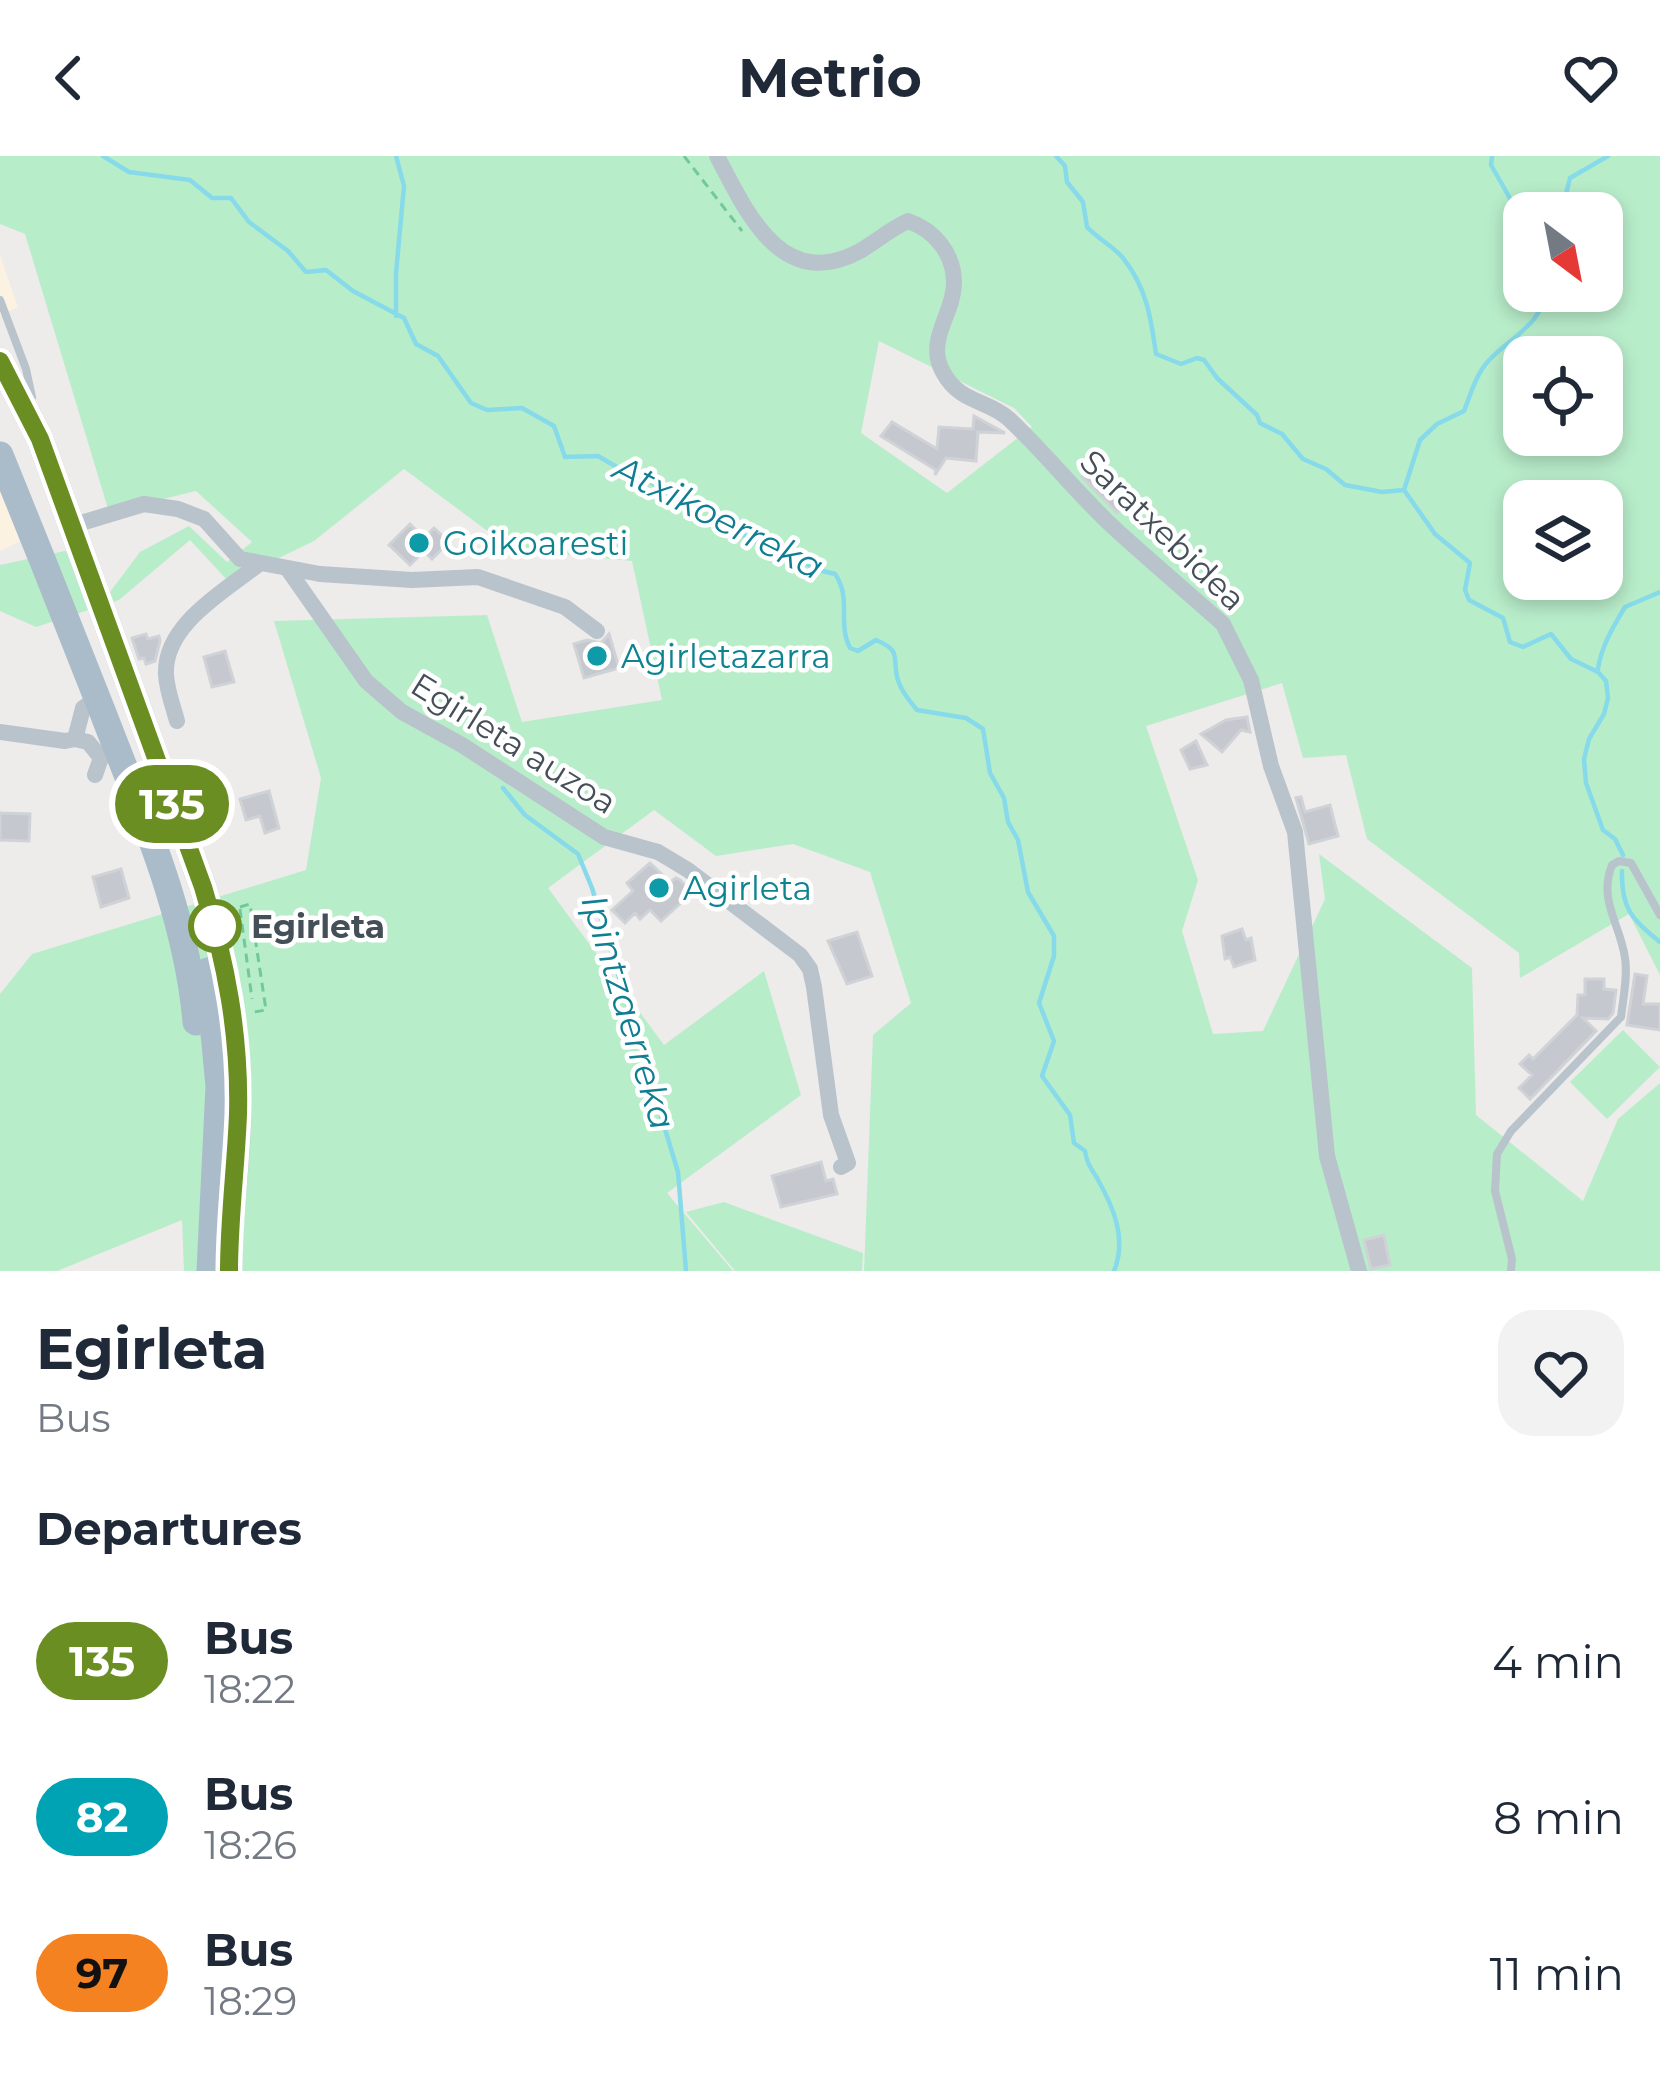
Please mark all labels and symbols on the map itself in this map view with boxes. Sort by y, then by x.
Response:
north arrow [1503,192,1623,312]
street label: Saratxebidea [1072,441,1254,619]
water label: Atxikoerreka [605,444,831,589]
place label: Goikoaresti [443,523,628,563]
marker: Goikoaresti [406,530,432,556]
place label: Agirletazarra [621,636,831,676]
marker: Agirletazarra [584,643,610,669]
street label: Egirleta auzoa [404,664,624,822]
line badge: 135 [103,765,241,843]
place label: Agirleta [683,868,812,908]
marker: Agirleta [646,875,672,901]
water label: Ipintzaerreka [572,889,686,1135]
marker: Egirleta [190,901,240,951]
place label: Egirleta [251,906,385,946]

